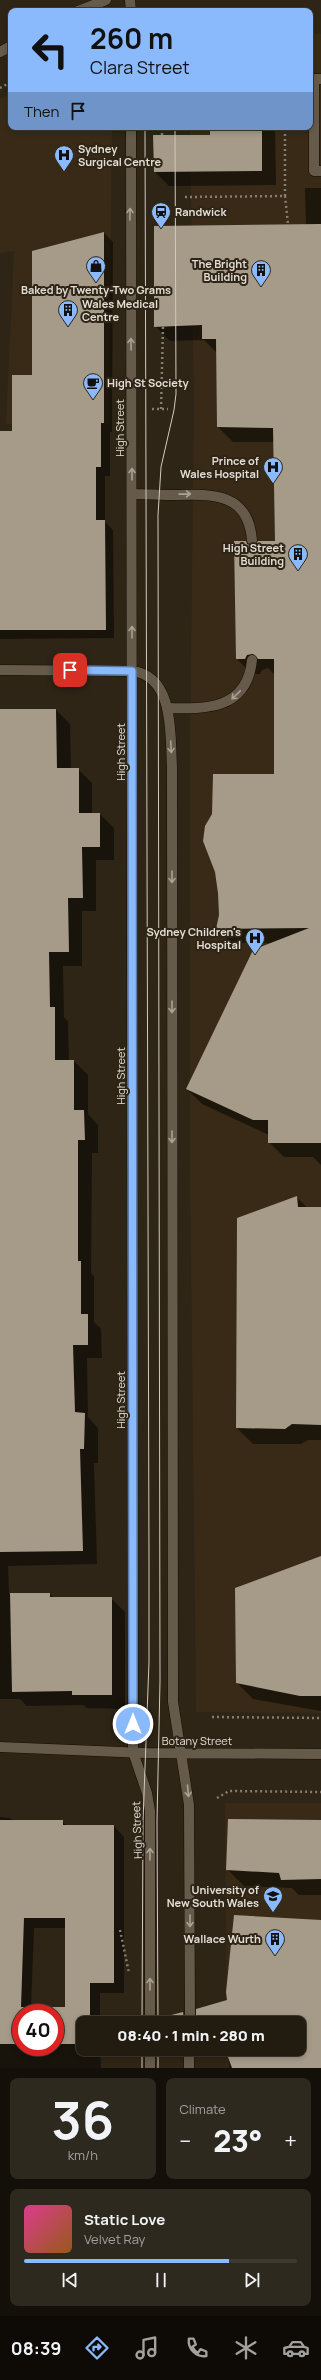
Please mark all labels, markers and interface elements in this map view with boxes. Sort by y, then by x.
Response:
text: 260 m [90,19,173,57]
icon: left [24,24,76,76]
text: Clara Street [90,55,190,79]
icon: arrive [67,100,89,122]
text: Then [24,101,59,122]
place label: Sydney Surgical Centre [78,141,162,169]
hospital icon: Sydney Surgical Centre [53,144,75,172]
station icon: Randwick [150,201,172,229]
place label: Randwick [175,204,227,219]
one-way arrow [126,208,134,221]
shop icon: Baked by Twenty-Two Grams [85,255,107,283]
place label: The Bright Building [192,256,247,284]
building icon: The Bright Building [250,259,272,287]
place label: Baked by Twenty-Two Grams [21,282,171,297]
place label: Wales Medical Centre [82,296,158,324]
building icon: Wales Medical Centre [57,299,79,327]
one-way arrow [127,338,135,351]
cafe icon: High St Society [82,372,104,400]
place label: High St Society [107,375,190,390]
street label: High Street [112,399,127,457]
place label: Prince of Wales Hospital [180,453,260,481]
hospital icon: Prince of Wales Hospital [262,456,284,484]
one-way arrow [128,468,136,481]
one-way arrow [178,490,191,498]
place label: High Street Building [223,540,284,568]
building icon: High Street Building [287,543,309,571]
one-way arrow [128,626,136,639]
pin [53,653,87,687]
icon: arrive [59,659,81,681]
one-way arrow [231,690,241,699]
street label: High Street [113,723,128,781]
one-way arrow [167,740,174,753]
one-way arrow [168,870,176,883]
place label: Sydney Children's Hospital [146,924,241,952]
hospital icon: Sydney Children's Hospital [244,927,266,955]
one-way arrow [168,1000,176,1013]
street label: High Street [113,1047,128,1105]
one-way arrow [168,1130,176,1143]
street label: High Street [113,1371,128,1429]
position arrow [112,1703,154,1745]
street label: Botany Street [162,1733,232,1748]
one-way arrow [185,1785,192,1798]
street label: High Street [128,1801,145,1859]
one-way arrow [146,1848,154,1861]
place label: University of New South Wales [167,1882,260,1910]
school or university icon: University of New South Wales [262,1885,284,1913]
one-way arrow [186,1914,194,1927]
building icon: Wallace Wurth [264,1928,286,1956]
place label: Wallace Wurth [184,1931,261,1946]
one-way arrow [146,1978,154,1991]
speed limit sign: 40 [12,2004,64,2056]
text: 08:40 · 1 min · 280 m [117,2025,265,2046]
text: 36 [51,2084,114,2155]
text: Climate [180,2100,226,2118]
text: 23° [213,2120,263,2161]
text: − [180,2126,191,2156]
text: + [284,2126,297,2156]
text: km/h [68,2146,98,2164]
text: Static Love [84,2209,165,2230]
text: Velvet Ray [84,2230,145,2248]
icon: previous [59,2269,81,2291]
icon: pause [150,2269,172,2291]
icon: next [241,2269,263,2291]
icon: directions [83,2334,111,2362]
icon: music [133,2334,161,2362]
icon: phone [183,2334,211,2362]
icon: climate [232,2334,260,2362]
icon: car [282,2334,310,2362]
text: 08:39 [11,2336,62,2360]

